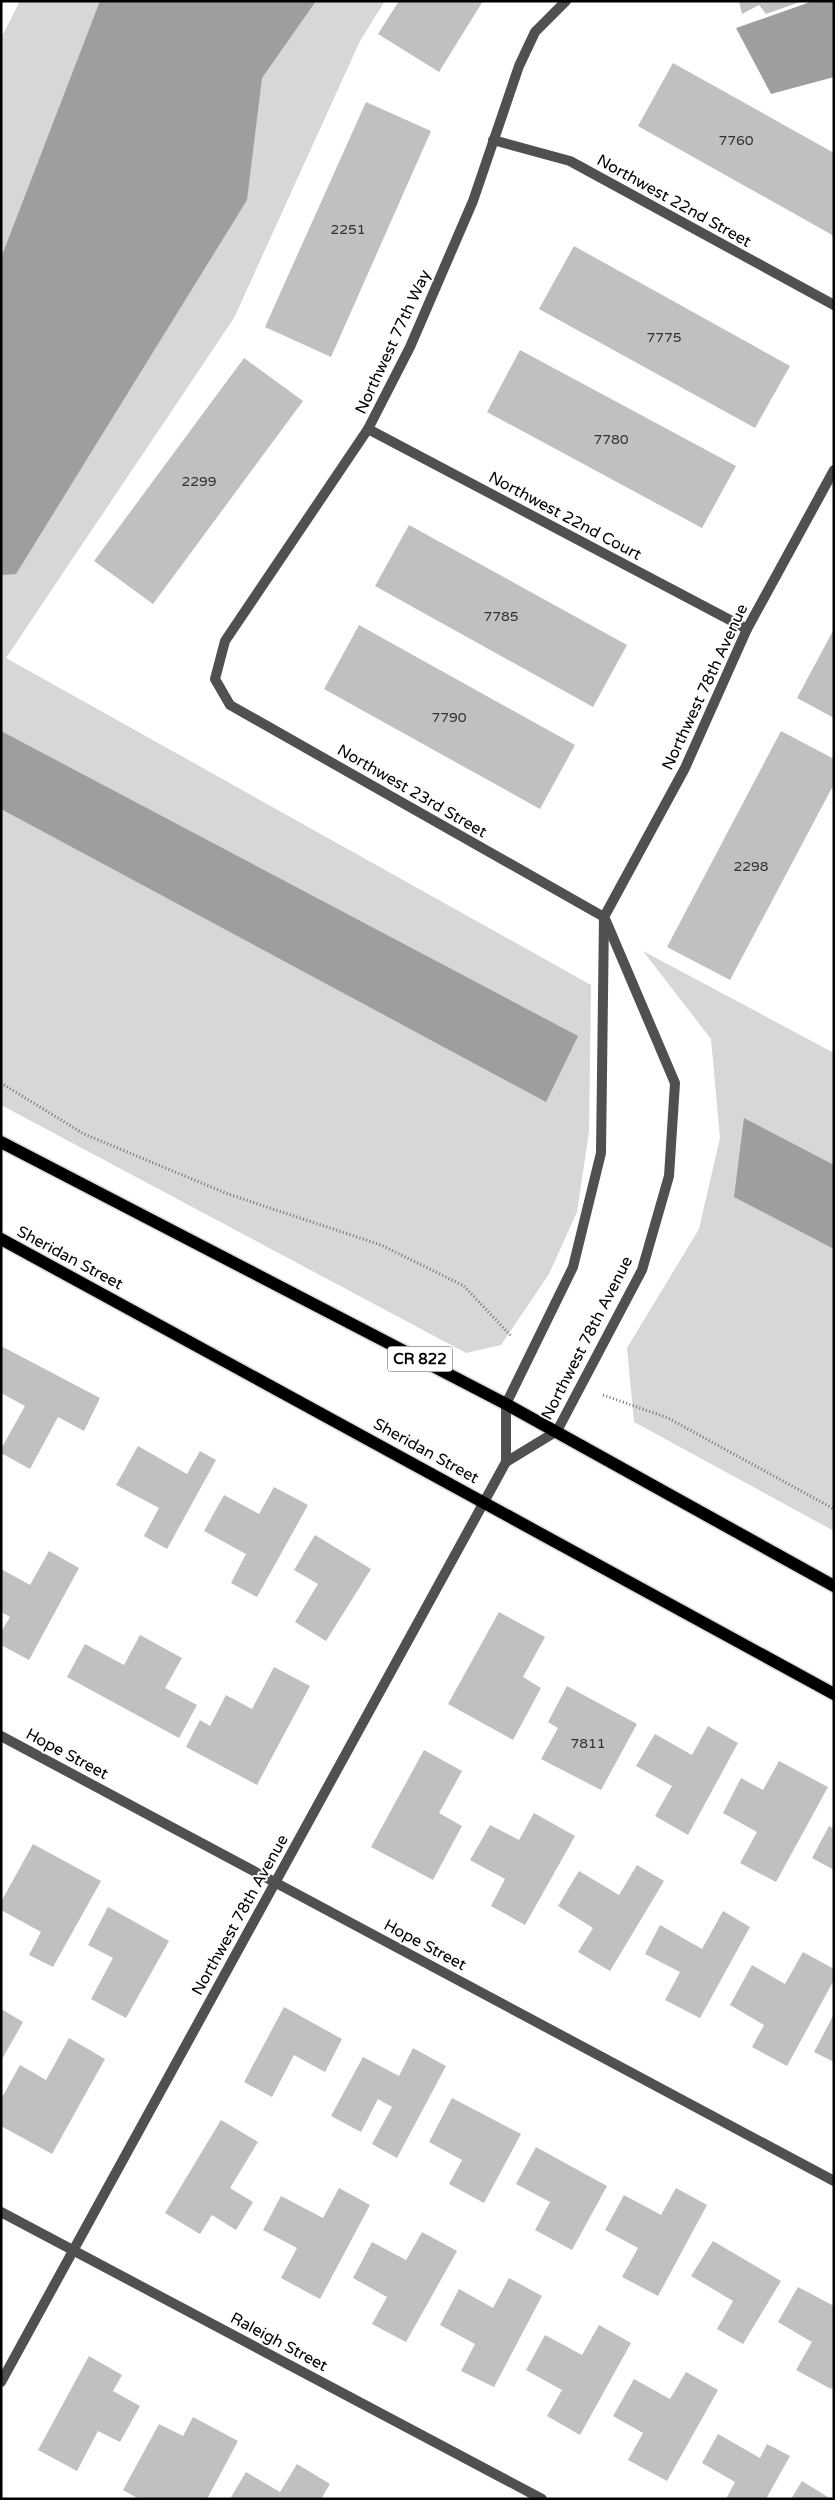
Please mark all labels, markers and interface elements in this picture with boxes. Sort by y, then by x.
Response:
house number: 7760 [718,132,754,149]
street label: Northwest 22nd Street [593,150,755,252]
house number: 2251 [330,221,366,238]
street label: Northwest 77th Way [351,266,435,417]
house number: 7775 [646,329,682,346]
house number: 7780 [593,431,629,448]
street label: Northwest 22nd Court [485,467,645,565]
house number: 2299 [181,473,217,490]
street label: Northwest 78th Avenue [658,601,752,773]
house number: 7785 [483,608,519,625]
house number: 7790 [431,709,467,726]
street label: Northwest 23rd Street [334,740,490,842]
house number: 2298 [733,858,769,875]
street label: Sheridan Street [13,1222,127,1294]
street label: Northwest 78th Avenue [537,1253,637,1423]
road number: CR 822 [388,1346,452,1372]
street label: Sheridan Street [370,1414,482,1488]
street label: Hope Street [22,1724,112,1784]
house number: 7811 [570,1735,606,1752]
street label: Northwest 78th Avenue [187,1831,293,1999]
street label: Hope Street [380,1915,470,1975]
street label: Raleigh Street [227,2308,331,2376]

